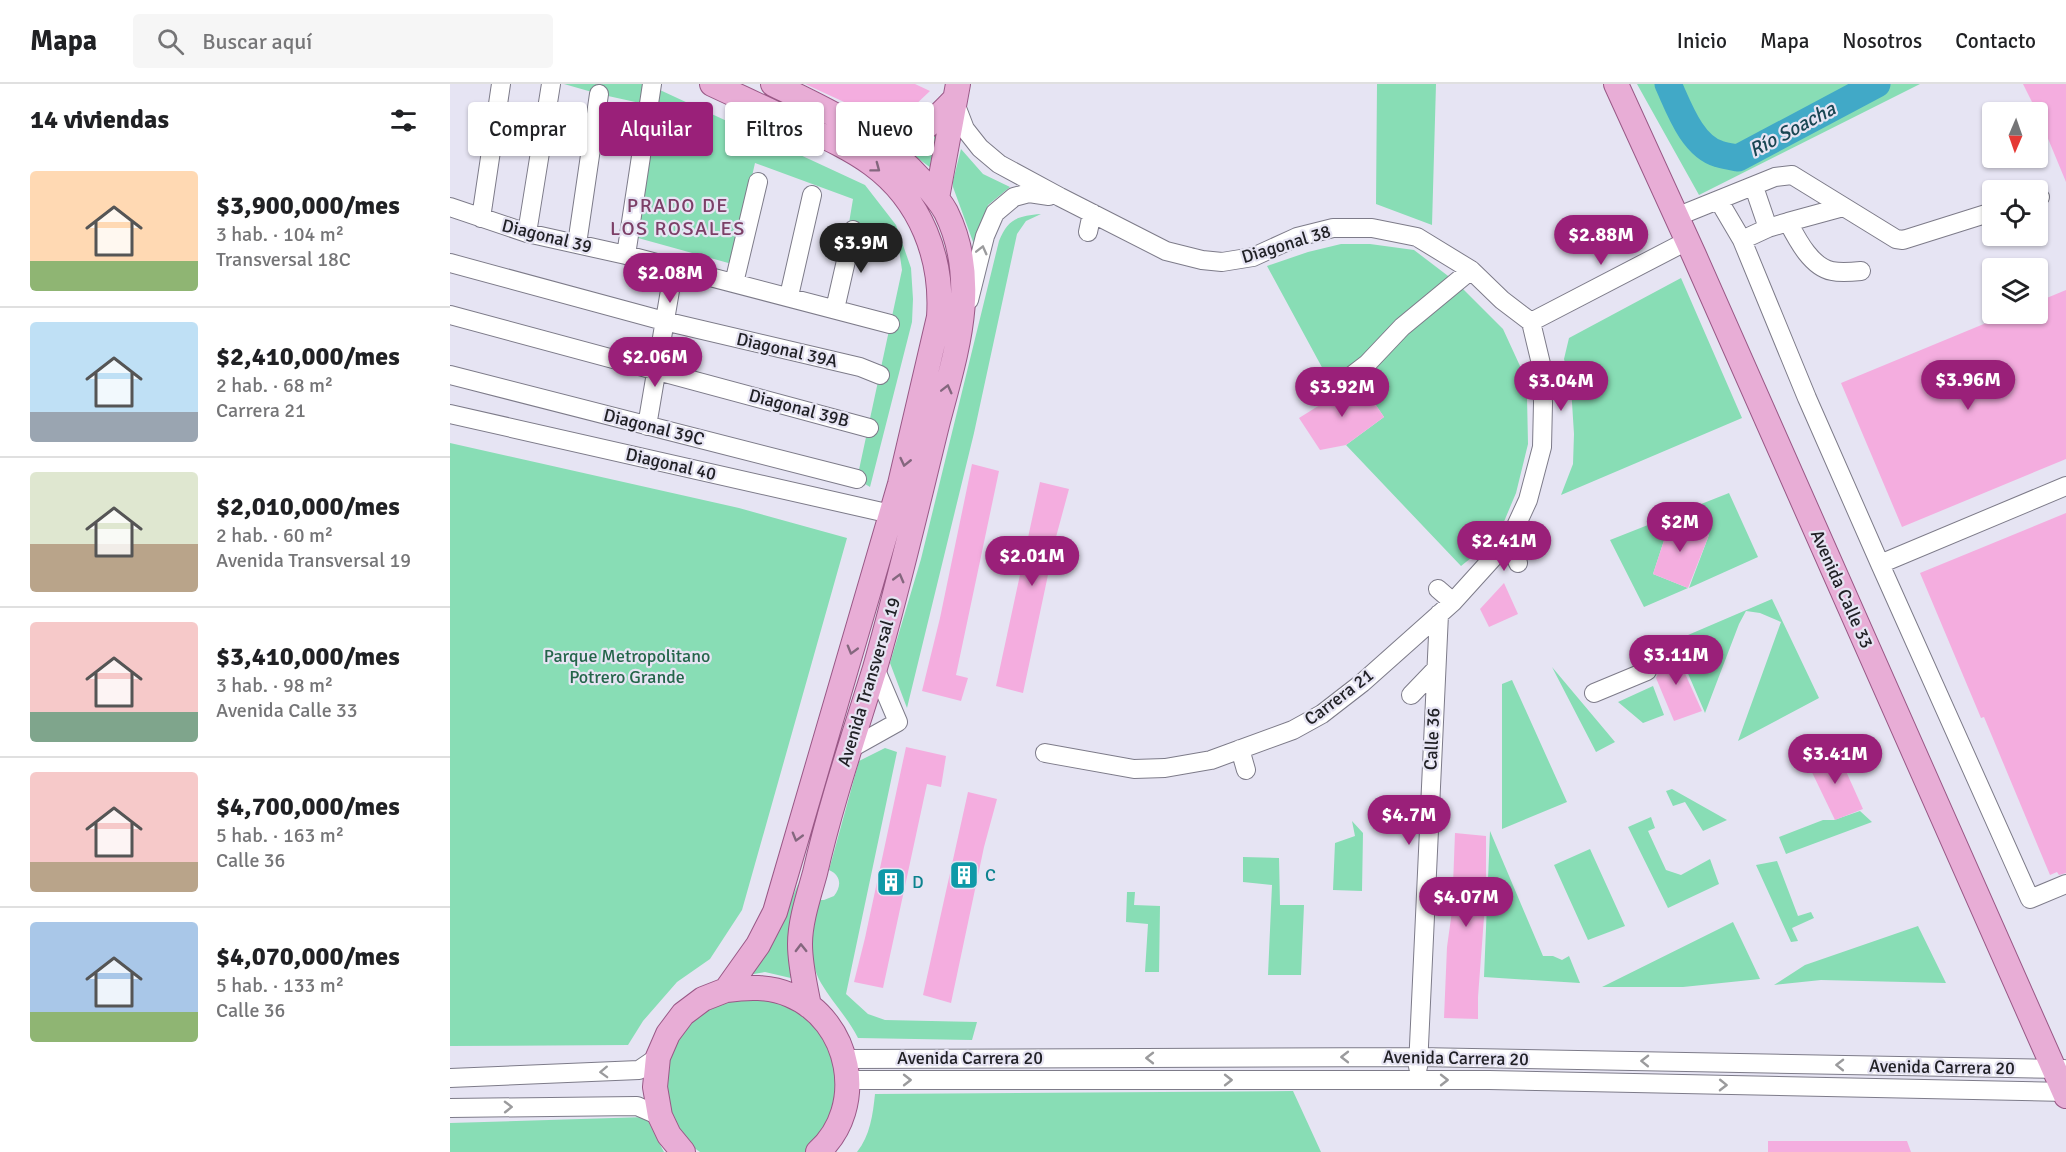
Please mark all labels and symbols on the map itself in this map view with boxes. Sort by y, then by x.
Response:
water label: Río Soacha [1745,96,1840,163]
north arrow [1982,102,2048,168]
one-way arrow [870,161,881,172]
district label: PRADO DE LOS ROSALES [610,193,746,241]
street label: Diagonal 39 [500,214,594,258]
pin: $2.88M [1552,215,1650,266]
street label: Diagonal 38 [1239,220,1333,268]
pin: $3.9M [819,223,903,274]
one-way arrow [974,245,987,255]
pin: $2.08M [621,253,719,304]
street label: Diagonal 39A [734,328,840,372]
pin: $2.06M [606,337,704,388]
pin: $3.96M [1919,360,2017,411]
pin: $3.04M [1512,361,1610,412]
pin: $3.92M [1293,367,1391,418]
street label: Diagonal 39B [746,384,852,432]
one-way arrow [939,384,952,394]
street label: Diagonal 39C [601,404,707,450]
street label: Diagonal 40 [624,443,718,485]
one-way arrow [899,457,912,467]
pin: $2M [1651,502,1709,553]
pin: $2.41M [1455,521,1553,572]
street label: Avenida Calle 33 [1806,526,1878,652]
pin: $2.01M [983,536,1081,587]
one-way arrow [892,573,905,583]
street label: Avenida Transversal 19 [833,595,905,769]
pin: $3.11M [1627,635,1725,686]
one-way arrow [847,644,859,655]
park label: Parque Metropolitano Potrero Grande [544,645,710,688]
street label: Carrera 21 [1300,664,1378,730]
street label: Calle 36 [1419,707,1445,771]
pin: $3.41M [1786,734,1884,785]
pin: $4.7M [1367,795,1451,846]
one-way arrow [792,831,804,842]
building icon: C [948,859,980,891]
place label: C [985,864,996,886]
building icon: D [875,866,907,898]
place label: D [912,871,924,893]
pin: $4.07M [1417,877,1515,928]
one-way arrow [794,944,807,953]
street label: Avenida Carrera 20 [1383,1046,1529,1070]
street label: Avenida Carrera 20 [897,1047,1043,1069]
one-way arrow [1340,1051,1349,1063]
one-way arrow [1145,1052,1154,1064]
one-way arrow [1640,1055,1649,1067]
street label: Avenida Carrera 20 [1869,1055,2015,1079]
one-way arrow [1835,1058,1844,1071]
one-way arrow [599,1065,608,1078]
one-way arrow [902,1074,911,1086]
one-way arrow [1223,1074,1232,1086]
one-way arrow [1439,1074,1448,1086]
one-way arrow [1718,1079,1727,1091]
one-way arrow [504,1101,513,1113]

